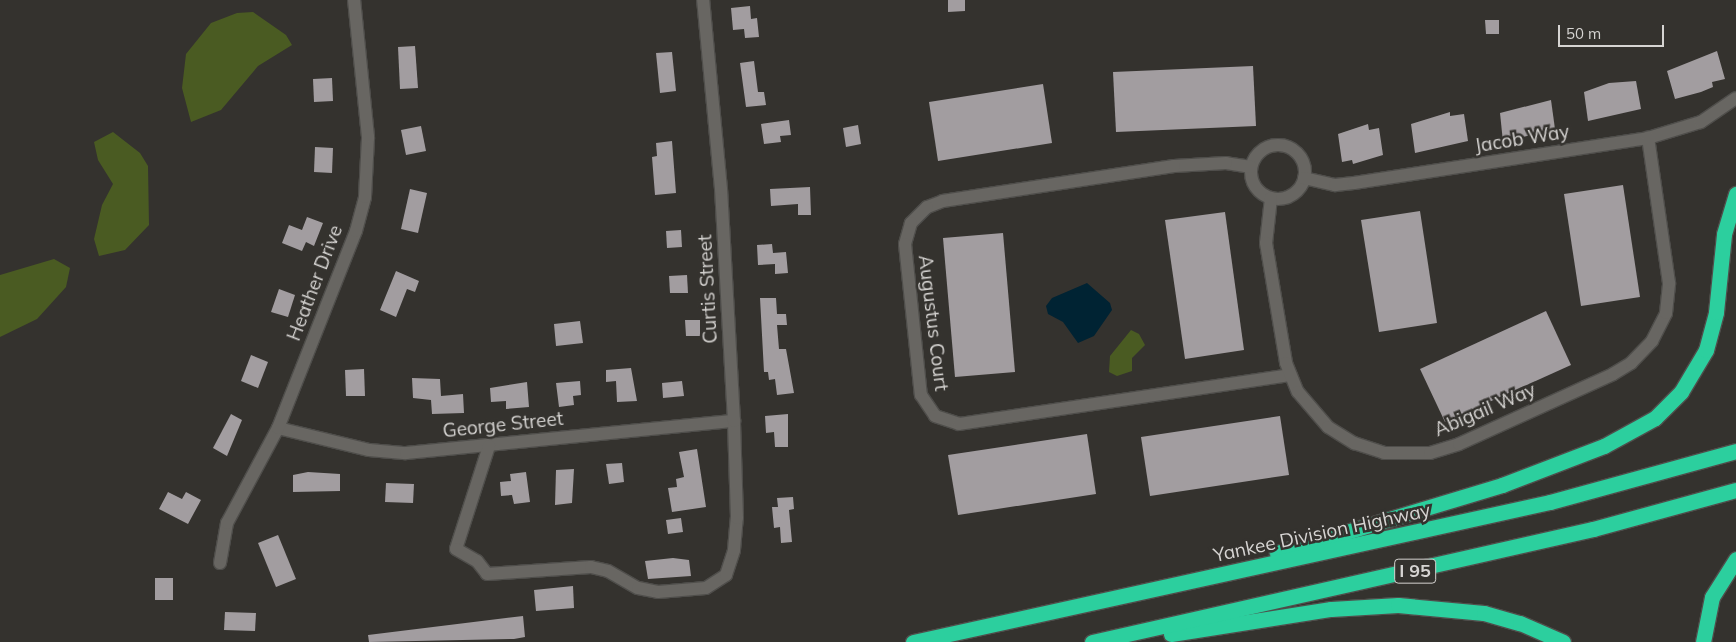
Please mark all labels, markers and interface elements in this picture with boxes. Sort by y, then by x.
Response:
scale bar [1561,15,1667,47]
text: 50 m [1566,24,1601,43]
street label: Jacob Way [1473,120,1571,158]
street label: Heather Drive [282,222,348,344]
street label: Curtis Street [694,234,722,344]
street label: Augustus Court [913,254,953,392]
street label: Abigail Way [1431,378,1539,442]
street label: George Street [442,407,564,443]
street label: Yankee Division Highway [1211,499,1433,567]
road number: I 95 [1394,556,1436,586]

